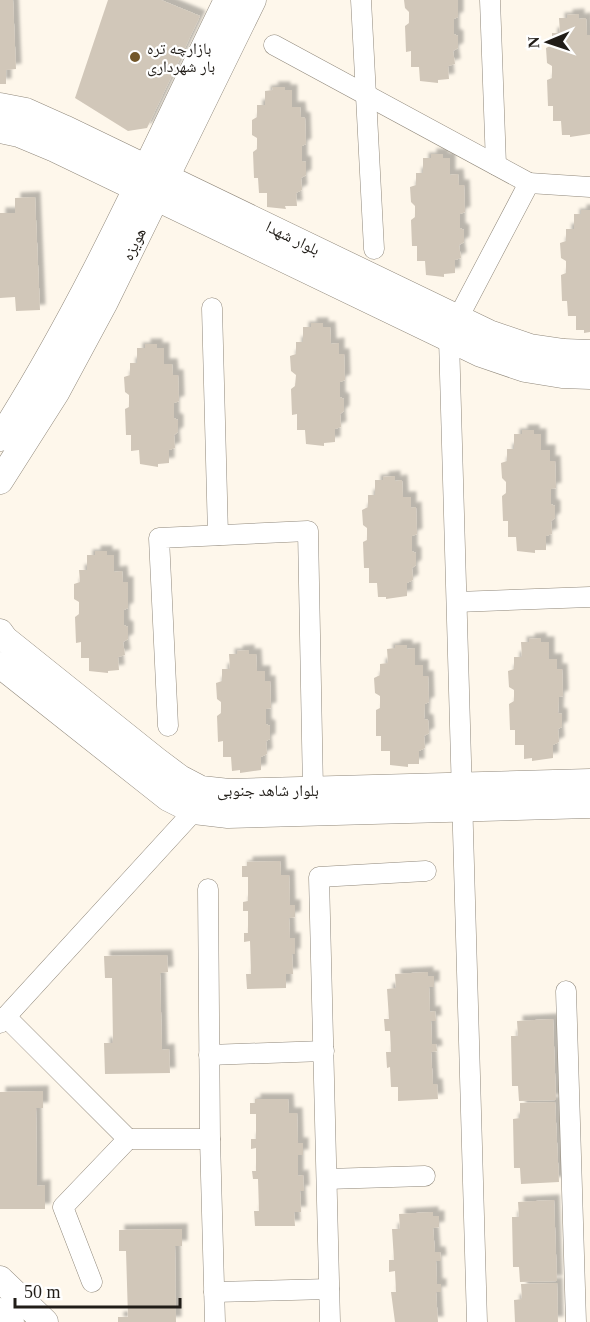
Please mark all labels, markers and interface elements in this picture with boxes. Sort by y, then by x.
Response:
north arrow [518,12,578,72]
text: N [525,36,542,49]
place label: بازارچه تره بار شهرداری [147,40,215,77]
marker: بازارچه تره بار شهرداری [128,50,142,64]
street label: بلوار شهدا [263,218,323,259]
street label: هویزه [119,225,150,263]
street label: بلوار شاهد جنوبی [217,782,319,801]
scale bar [15,1271,180,1309]
text: 50 m [24,1282,61,1302]

